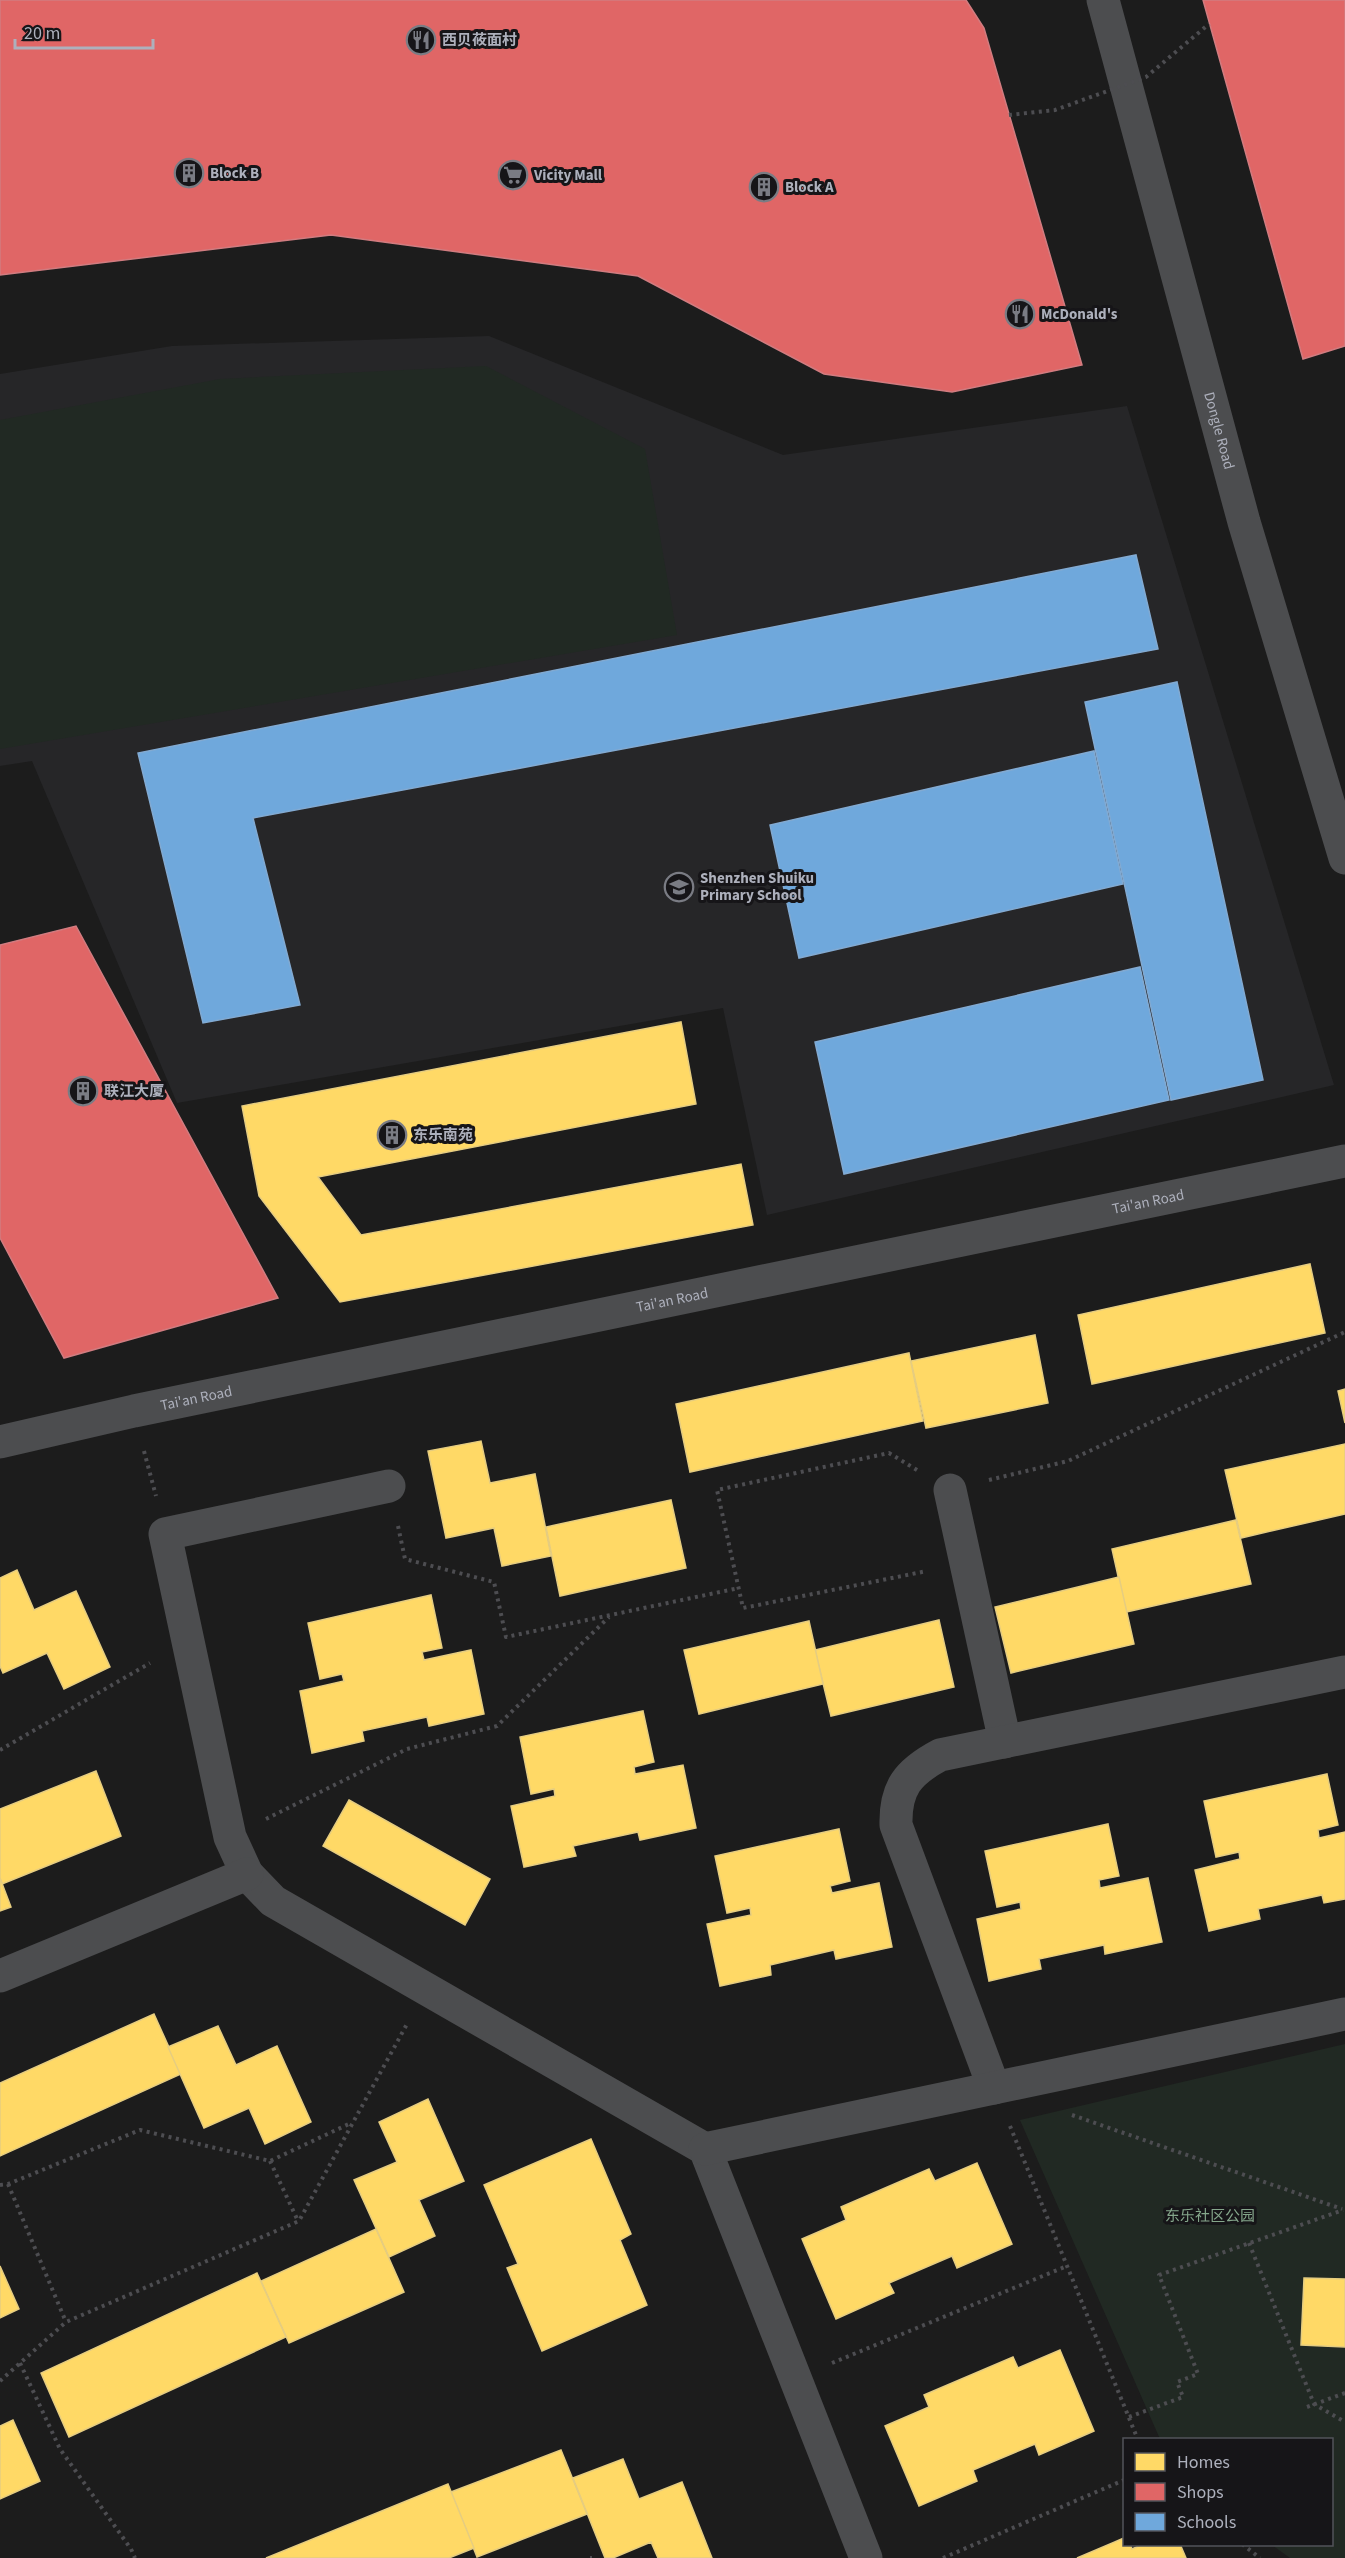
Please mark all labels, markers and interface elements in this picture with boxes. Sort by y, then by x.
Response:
scale bar [15,12,153,50]
text: 20 m [24,21,60,46]
restaurant icon: 西贝莜面村 [405,24,437,56]
place label: 西贝莜面村 [442,30,517,51]
building icon: Block B [173,157,205,189]
supermarket icon: Vicity Mall [497,159,529,191]
place label: Block B [210,163,259,184]
place label: Vicity Mall [533,165,603,186]
building icon: Block A [748,171,780,203]
place label: Block A [785,177,834,198]
restaurant icon: McDonald's [1004,298,1036,330]
place label: McDonald's [1041,304,1118,325]
street label: Dongle Road [1198,390,1239,472]
place label: Shenzhen Shuiku Primary School [700,868,814,906]
school or university icon: Shenzhen Shuiku Primary School [663,871,695,903]
building icon: 联江大厦 [67,1075,99,1107]
place label: 联江大厦 [104,1081,164,1102]
building icon: 东乐南苑 [376,1119,408,1151]
place label: 东乐南苑 [413,1125,473,1146]
street label: Tai'an Road [1110,1184,1186,1220]
street label: Tai'an Road [634,1283,710,1318]
street label: Tai'an Road [158,1381,234,1416]
park label: 东乐社区公园 [1165,2206,1255,2227]
legend [1123,2438,1333,2546]
text: Homes [1177,2450,1230,2475]
text: Shops [1177,2480,1224,2505]
text: Schools [1177,2510,1236,2535]

